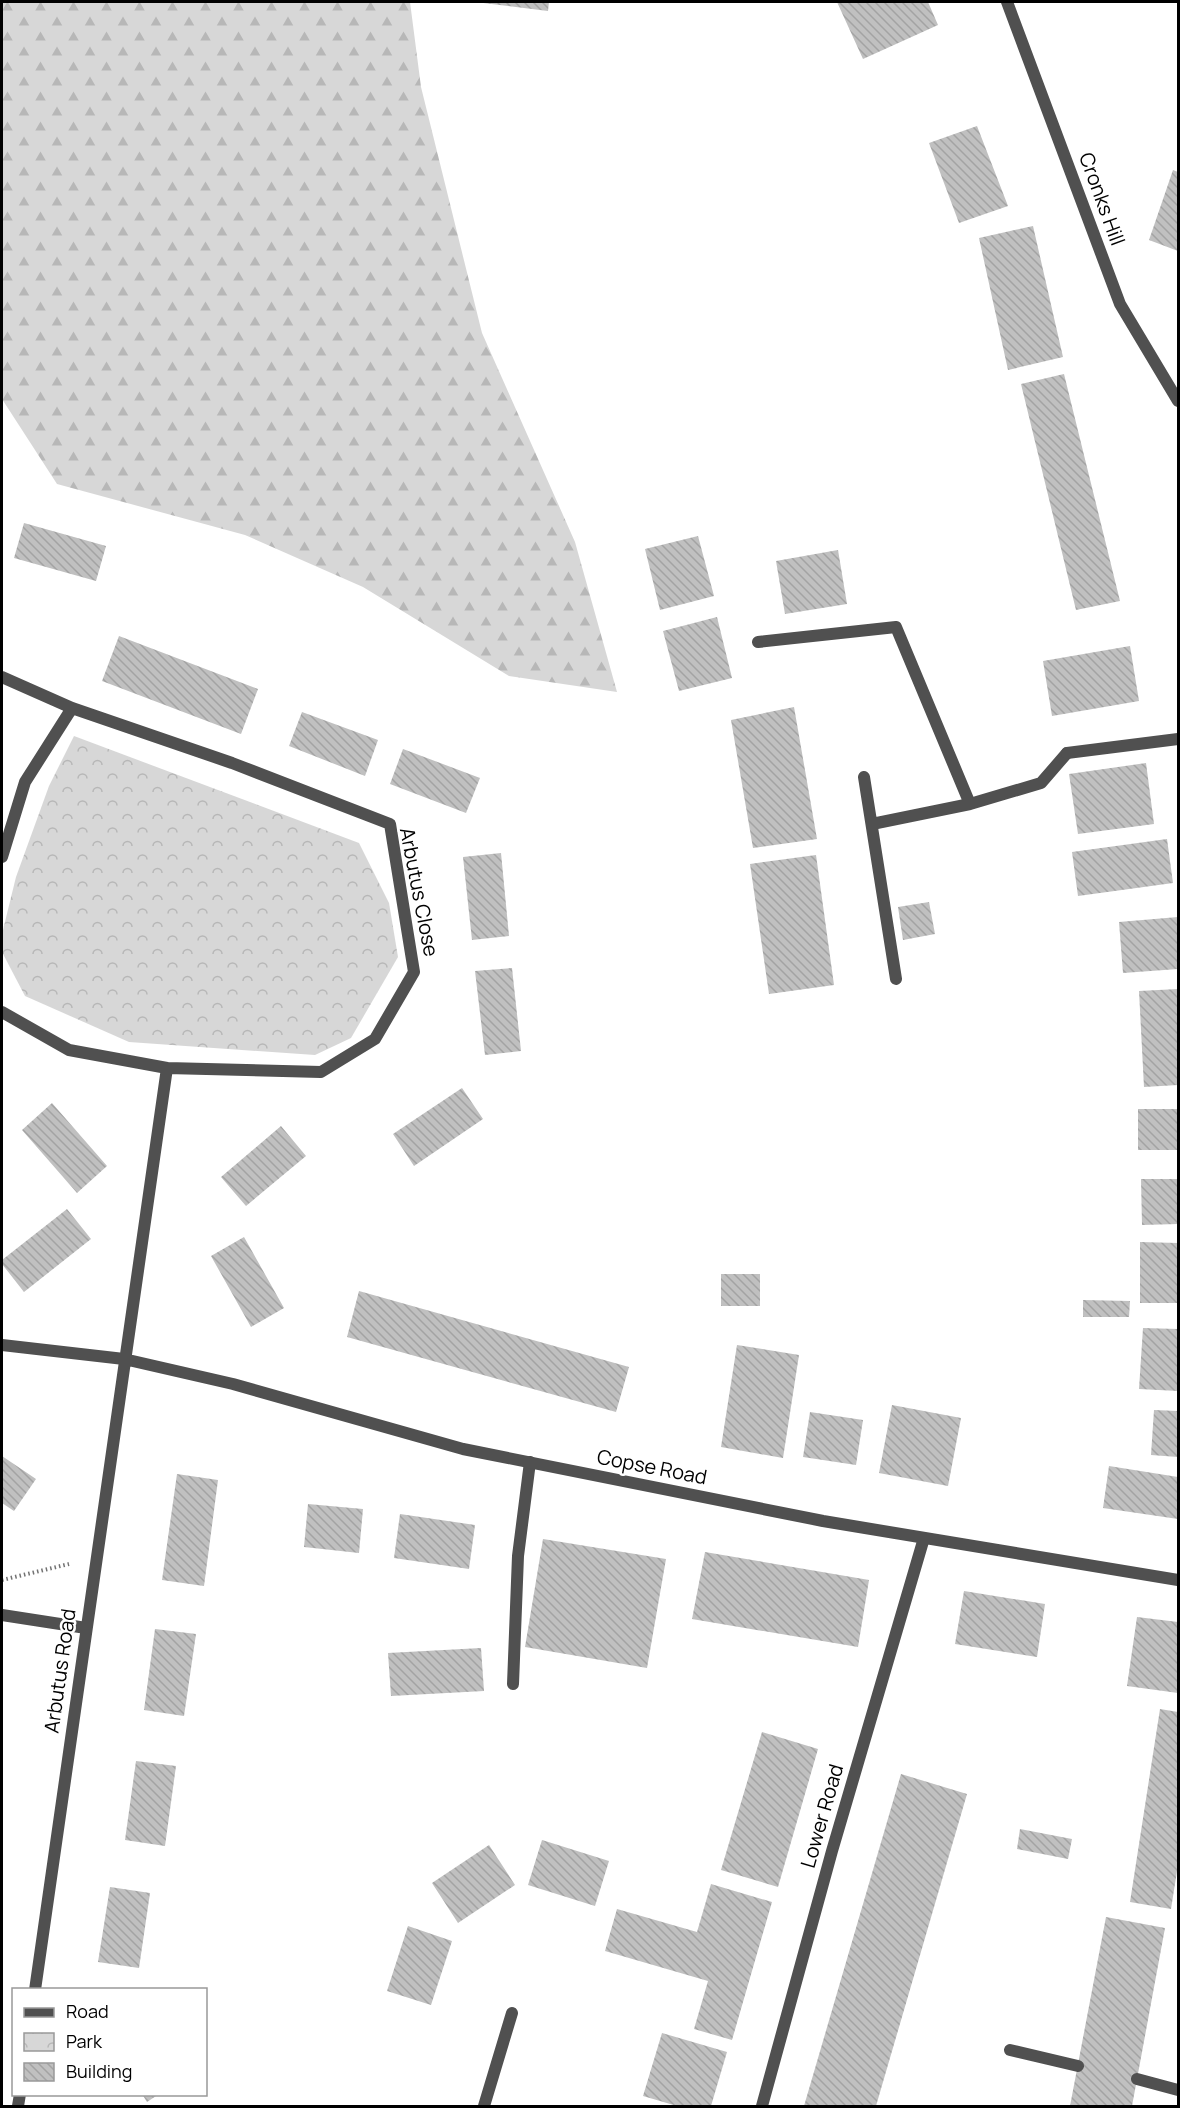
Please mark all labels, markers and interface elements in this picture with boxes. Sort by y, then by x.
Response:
street label: Cronks Hill [1073,149,1132,249]
street label: Arbutus Close [394,825,445,959]
street label: Copse Road [595,1443,709,1490]
street label: Arbutus Road [37,1607,82,1735]
street label: Lower Road [794,1761,849,1871]
legend [12,1988,207,2096]
text: Road [66,1999,109,2023]
text: Park [66,2029,103,2053]
text: Building [66,2059,132,2083]

